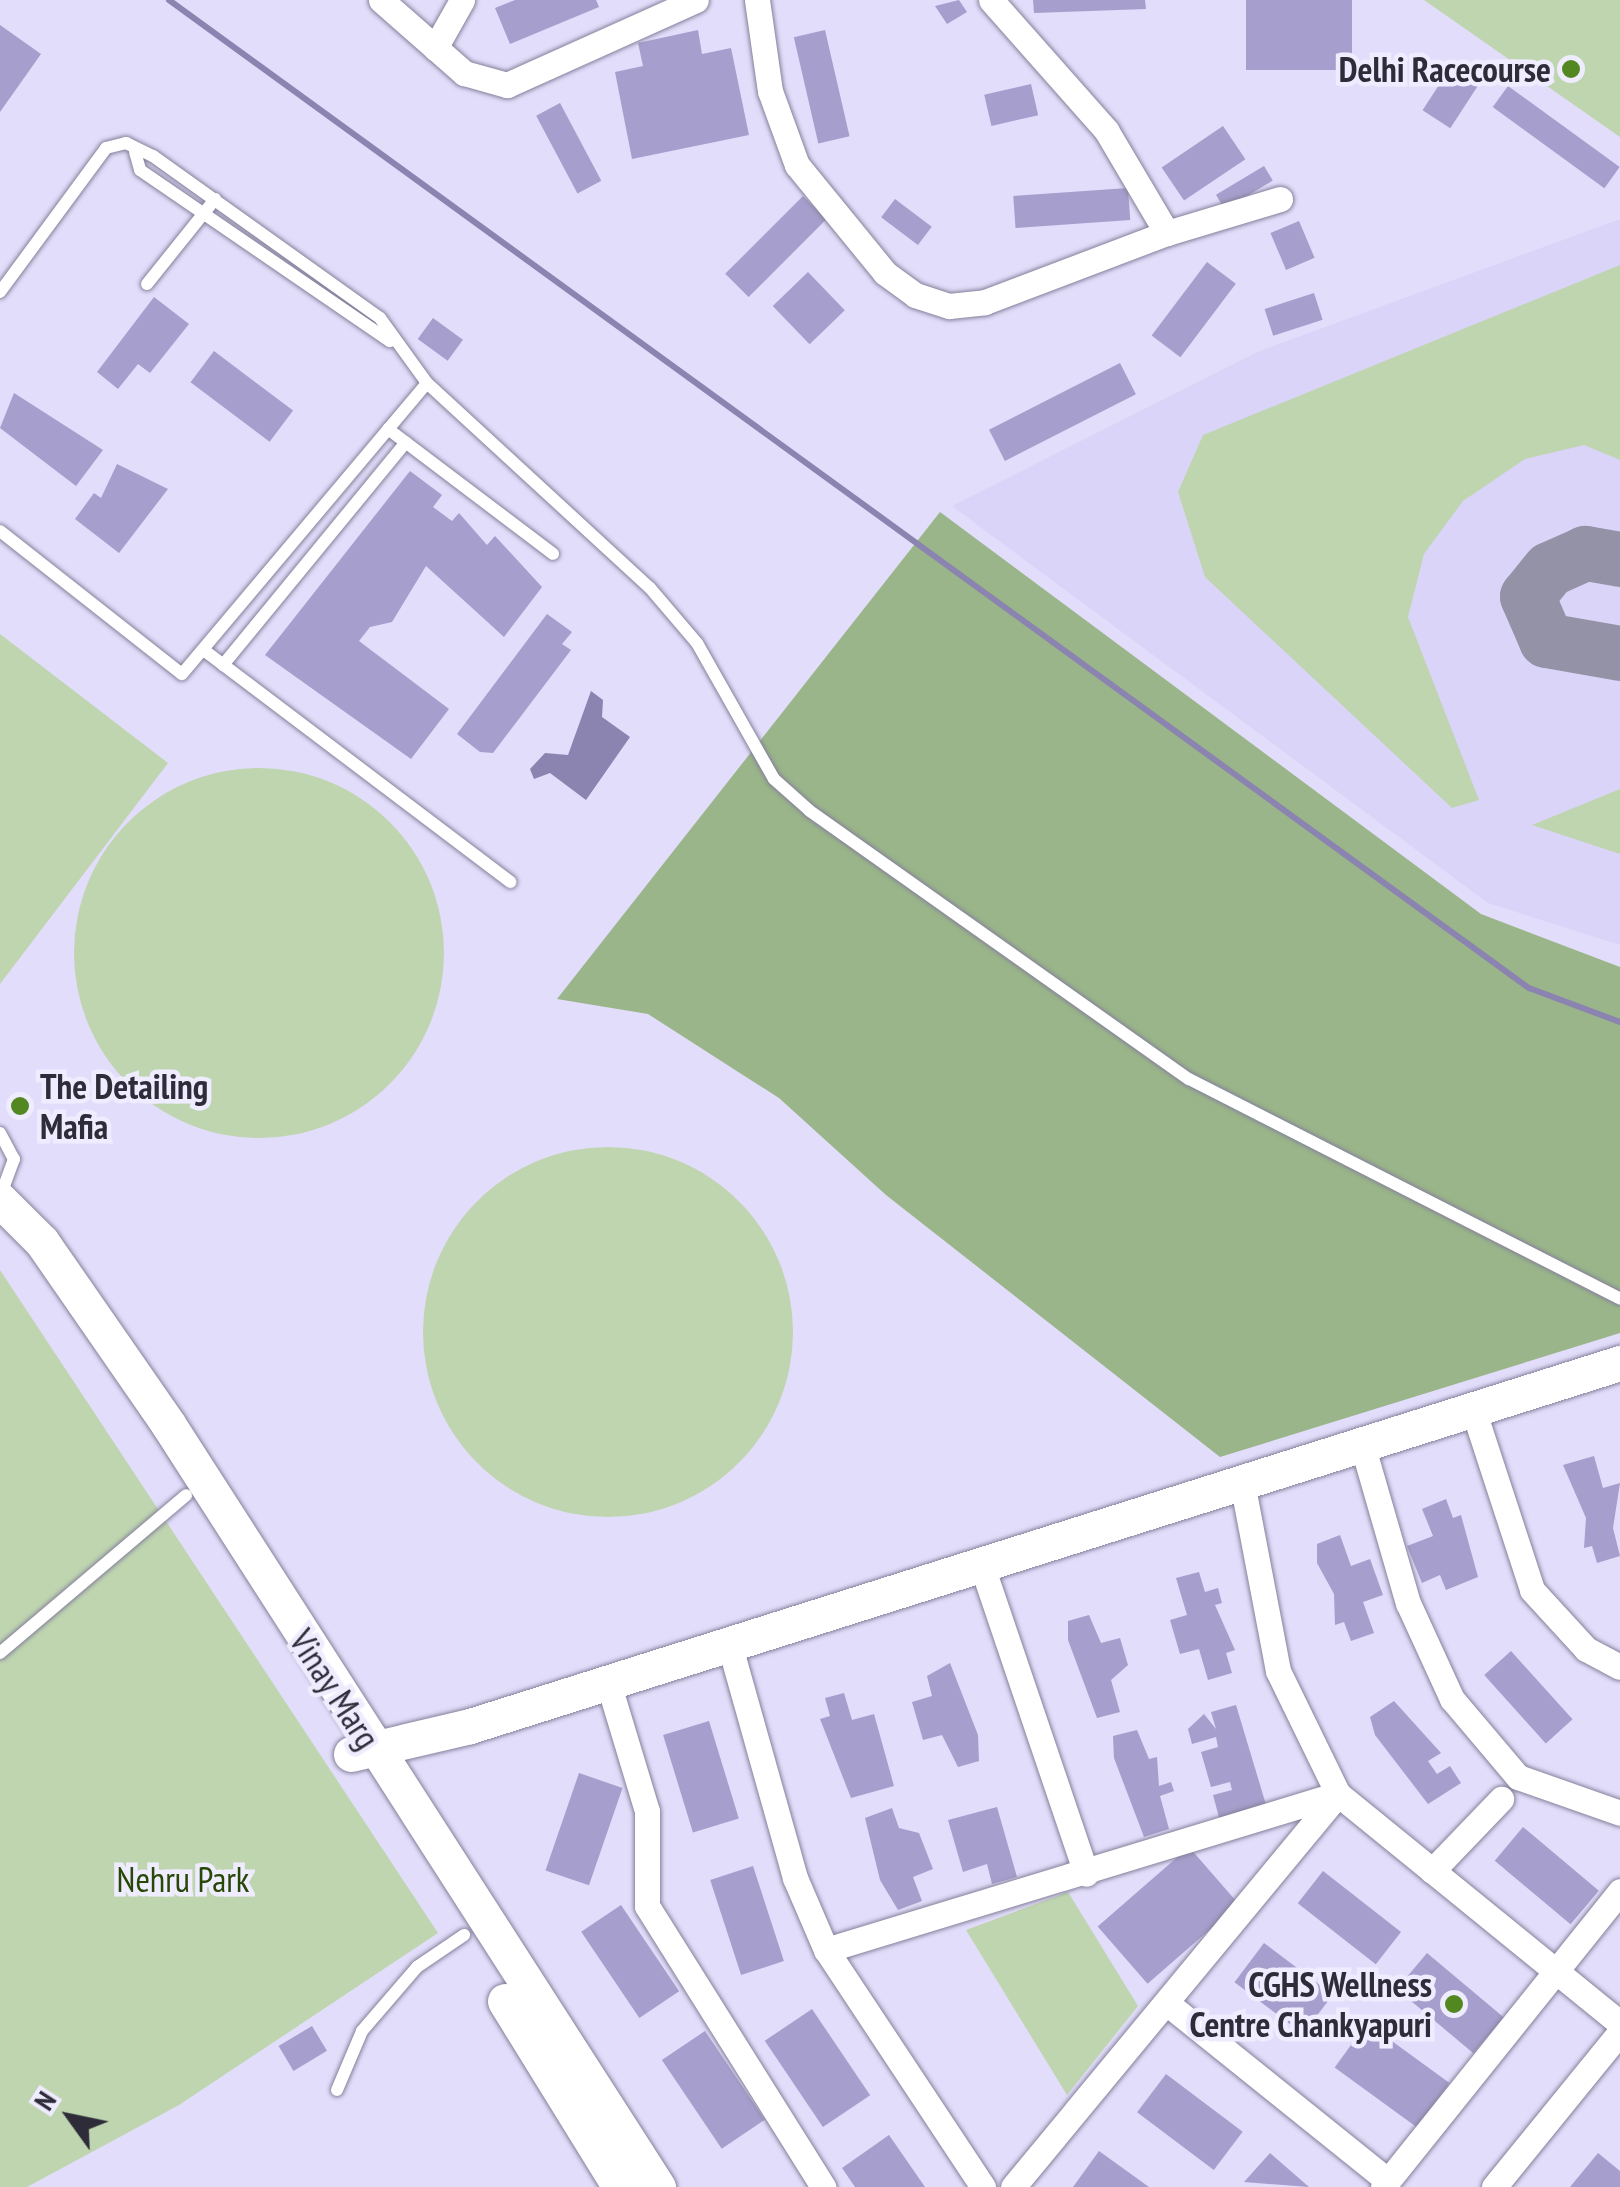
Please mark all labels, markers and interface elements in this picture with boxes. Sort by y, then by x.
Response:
place label: Delhi Racecourse [1339,48,1551,90]
marker: Delhi Racecourse [1560,58,1582,80]
place label: The Detailing Mafia [40,1065,208,1147]
marker: The Detailing Mafia [9,1095,31,1117]
street label: Vinay Marg [281,1621,389,1757]
park label: Nehru Park [117,1858,249,1900]
place label: CGHS Wellness Centre Chankyapuri [1189,1963,1432,2045]
marker: CGHS Wellness Centre Chankyapuri [1441,1991,1467,2017]
north arrow [20,2067,120,2167]
text: N [25,2084,64,2117]

